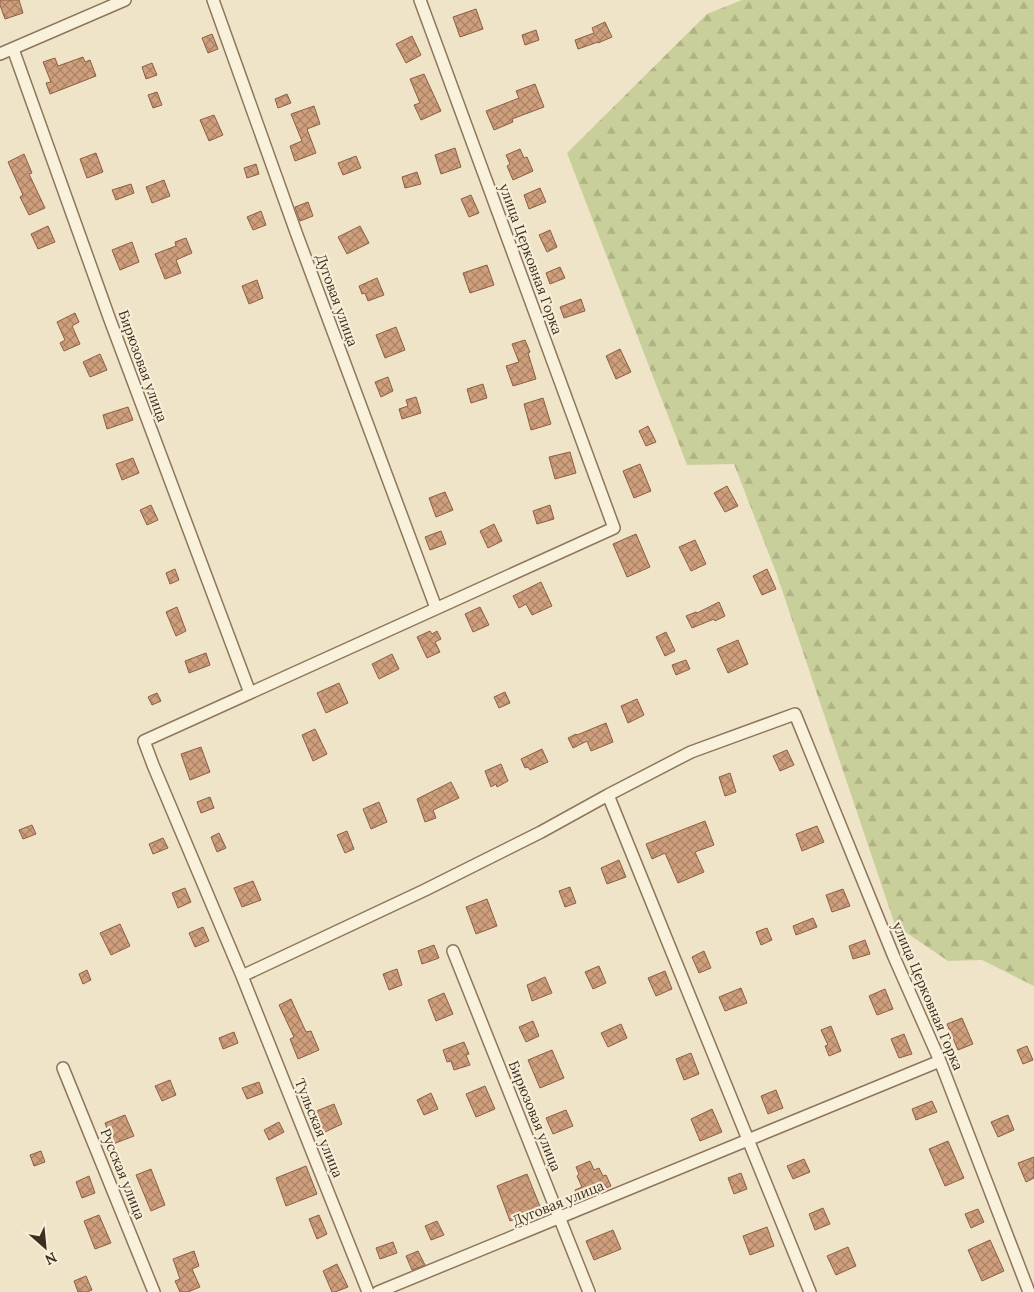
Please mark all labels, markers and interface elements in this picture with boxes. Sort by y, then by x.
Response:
street label: улица Церковная Горка [495,181,567,337]
street label: Дуговая улица [312,251,362,349]
street label: Бирюзовая улица [114,308,172,424]
street label: улица Церковная Горка [889,919,967,1073]
street label: Бирюзовая улица [505,1058,565,1174]
street label: Тульская улица [291,1076,347,1180]
street label: Русская улица [97,1126,149,1222]
street label: Дуговая улица [509,1176,607,1230]
north arrow [20,1222,70,1272]
text: N [42,1248,60,1269]

